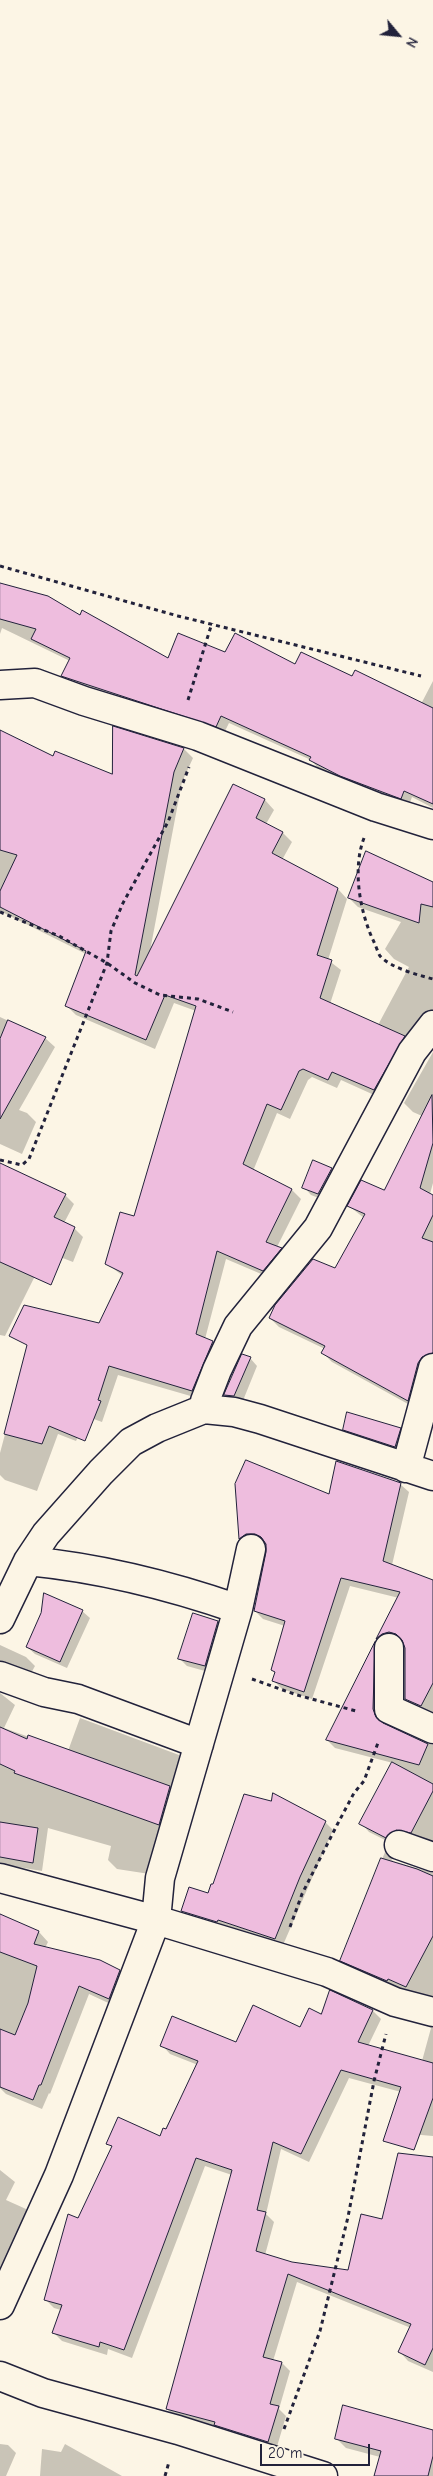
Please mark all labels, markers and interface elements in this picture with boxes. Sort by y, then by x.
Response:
north arrow [373,10,423,60]
text: N [402,34,421,50]
scale bar [263,2434,373,2466]
text: 20 m [268,2444,302,2462]

